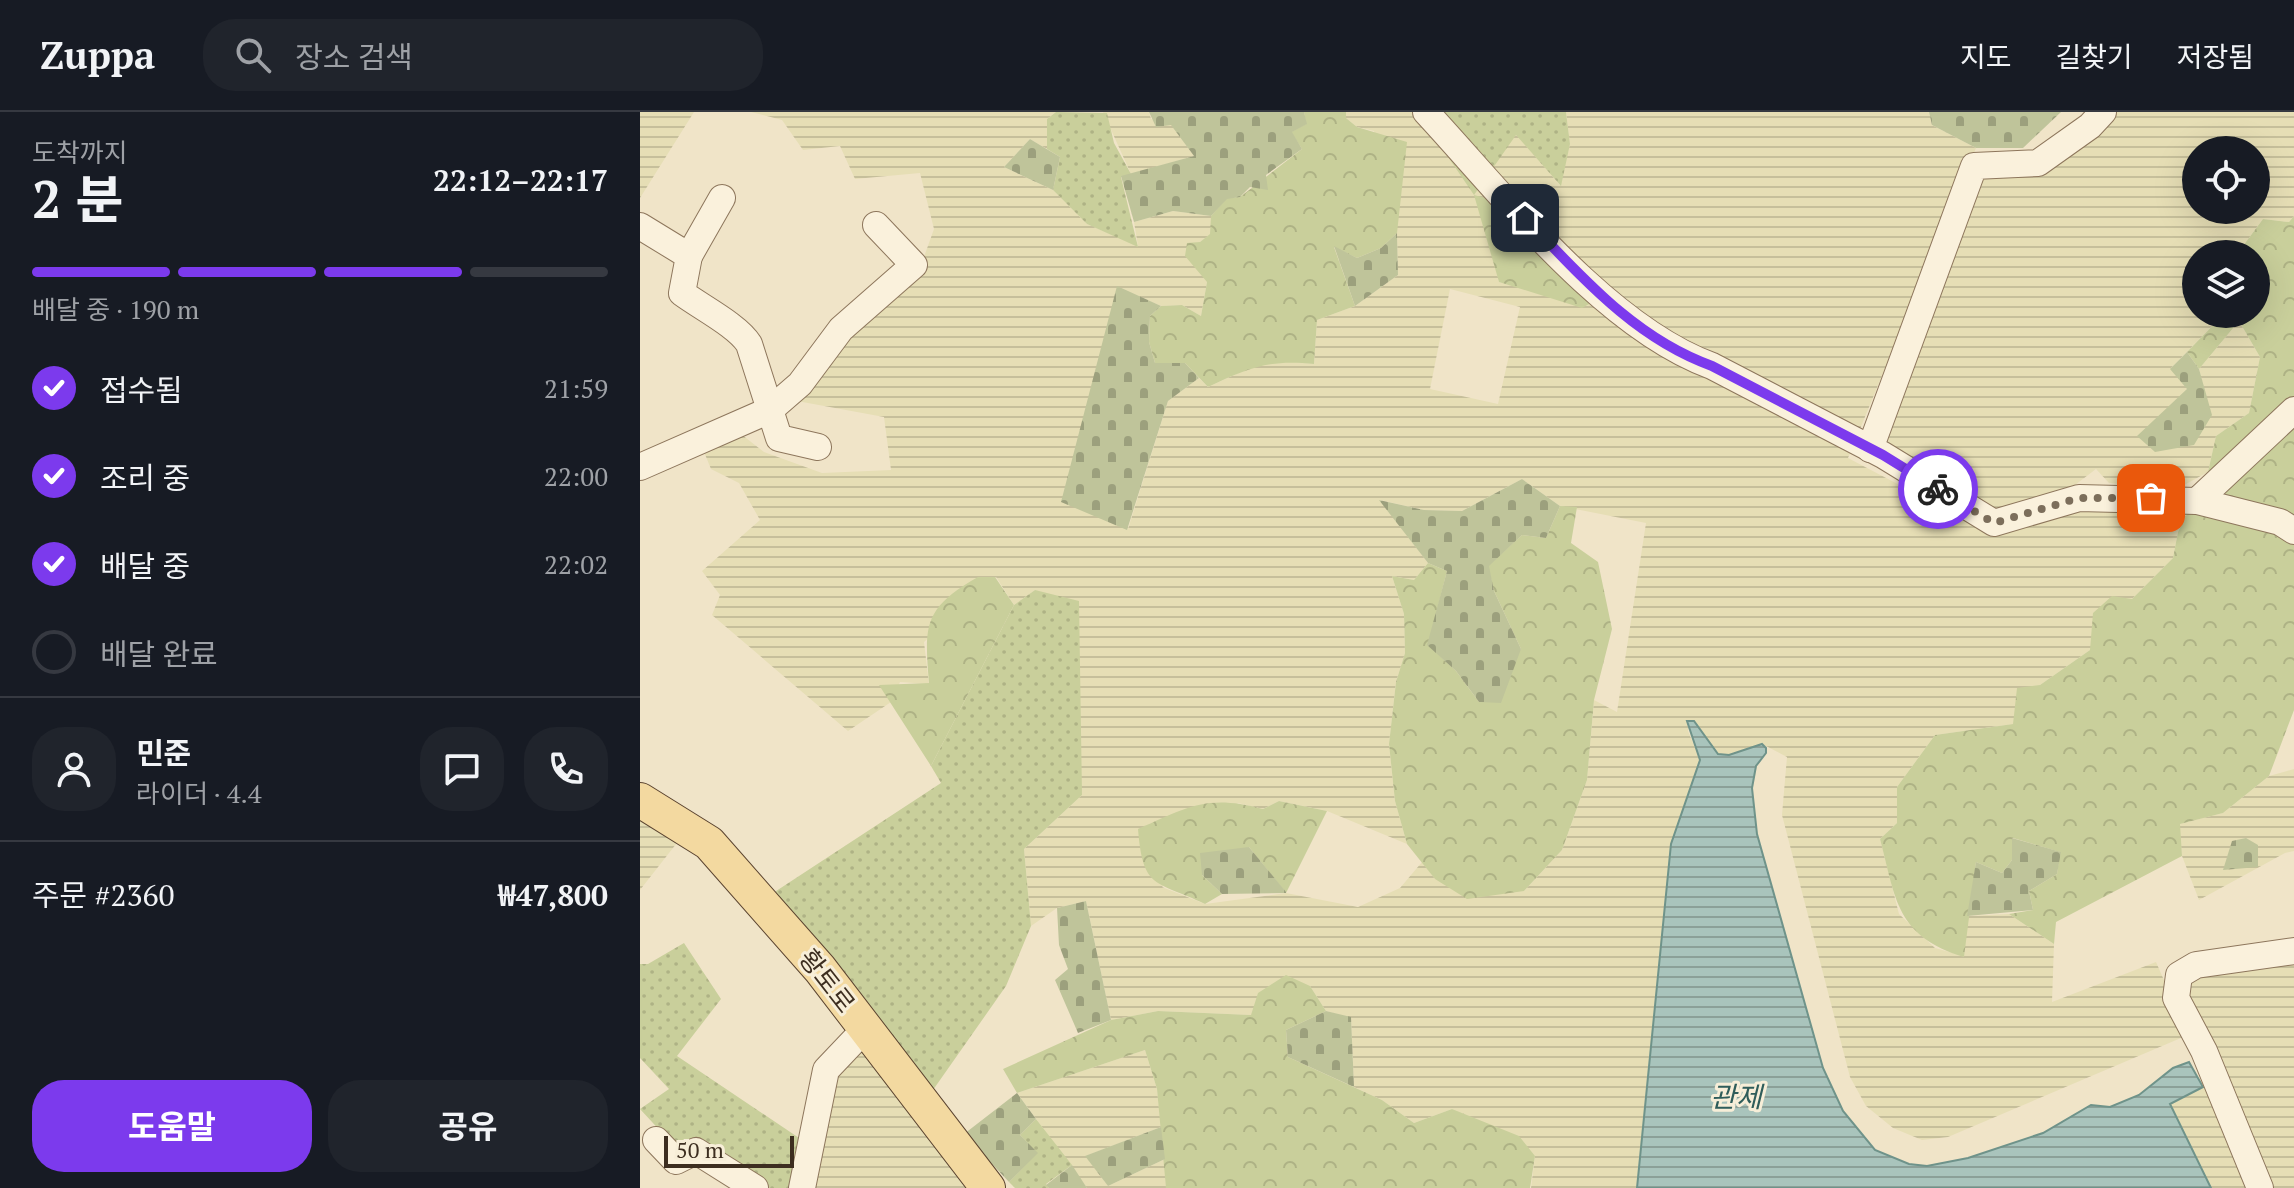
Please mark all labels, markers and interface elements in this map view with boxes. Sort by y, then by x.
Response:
search box [203,19,763,91]
text: Zuppa [40,30,155,80]
icon: search [231,33,275,77]
text: 장소 검색 [295,37,413,77]
text: 지도 [1960,38,2011,75]
text: 길찾기 [2055,38,2133,75]
text: 저장됨 [2177,38,2254,75]
text: 도착까지 [32,135,128,169]
map controls [2182,136,2270,328]
button: locate [2182,136,2270,224]
text: 22:12–22:17 [433,160,608,200]
text: 2 분 [32,164,123,233]
pin [1491,184,1559,252]
icon: home [1503,196,1547,240]
button: layers [2182,240,2270,328]
text: 배달 중 · 190 m [32,292,199,326]
icon: check [32,366,76,410]
text: 접수됨 [100,370,183,410]
text: 21:59 [544,371,608,405]
courier [1898,449,1978,529]
icon: check [32,454,76,498]
text: 조리 중 [100,458,190,498]
text: 22:00 [544,459,608,493]
pin [2117,464,2185,532]
icon: bike [1916,467,1960,511]
icon: bag [2129,476,2173,520]
icon: check [32,542,76,586]
text: 배달 중 [100,546,190,586]
text: 22:02 [544,547,608,581]
text: 배달 완료 [100,634,218,674]
button: person [32,727,116,811]
button: chat [420,727,504,811]
button: phone [524,727,608,811]
text: 민준 [136,733,191,773]
text: 라이더 · 4.4 [136,776,262,810]
text: 주문 #2360 [32,875,174,915]
text: ₩47,800 [498,875,608,915]
street label: 황토로 [792,942,863,1019]
water label: 관제 [1710,1078,1765,1115]
button: 도움말 [32,1080,312,1172]
button: 공유 [328,1080,608,1172]
scale bar [664,1132,794,1168]
text: 50 m [676,1135,724,1164]

